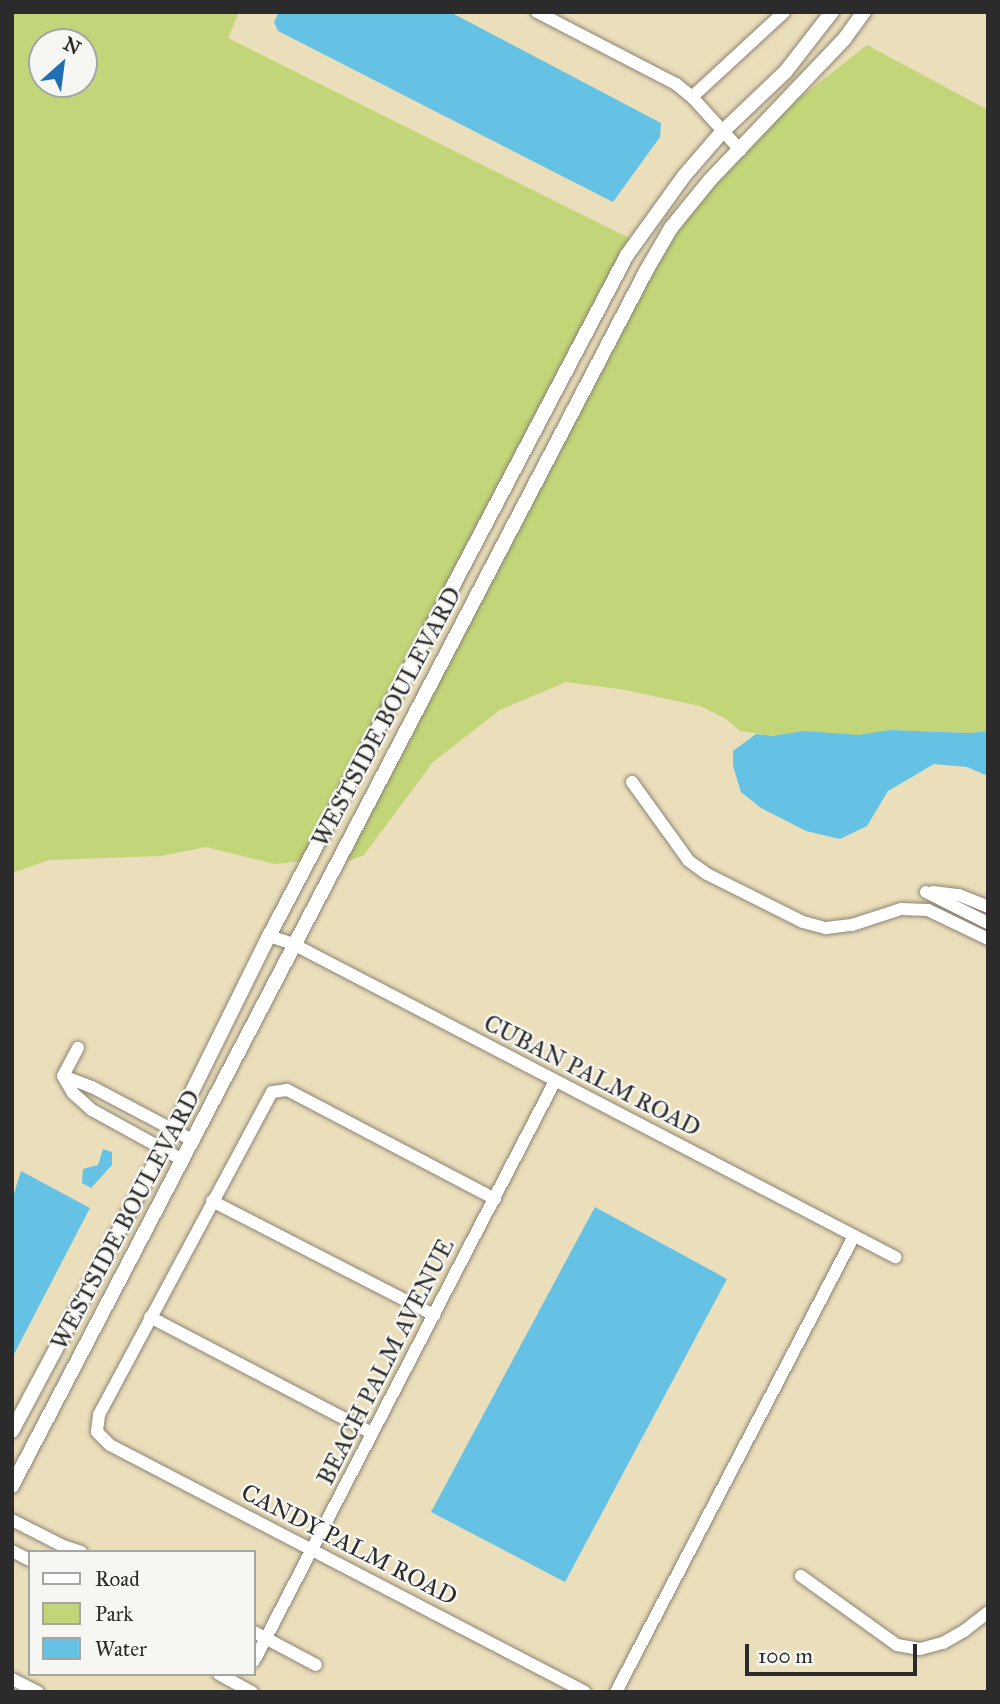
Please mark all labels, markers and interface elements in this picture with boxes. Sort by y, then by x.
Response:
north arrow [28,28,98,98]
text: N [60,32,85,60]
street label: WESTSIDE BOULEVARD [306,582,468,852]
street label: CUBAN PALM ROAD [479,1009,705,1143]
street label: WESTSIDE BOULEVARD [45,1085,207,1355]
street label: BEACH PALM AVENUE [311,1234,461,1490]
street label: CANDY PALM ROAD [236,1478,462,1612]
legend [28,1550,256,1676]
text: Road [95,1566,140,1592]
text: Park [95,1601,133,1627]
scale bar [748,1630,920,1674]
text: Water [95,1636,147,1662]
text: 100 m [758,1643,813,1669]

